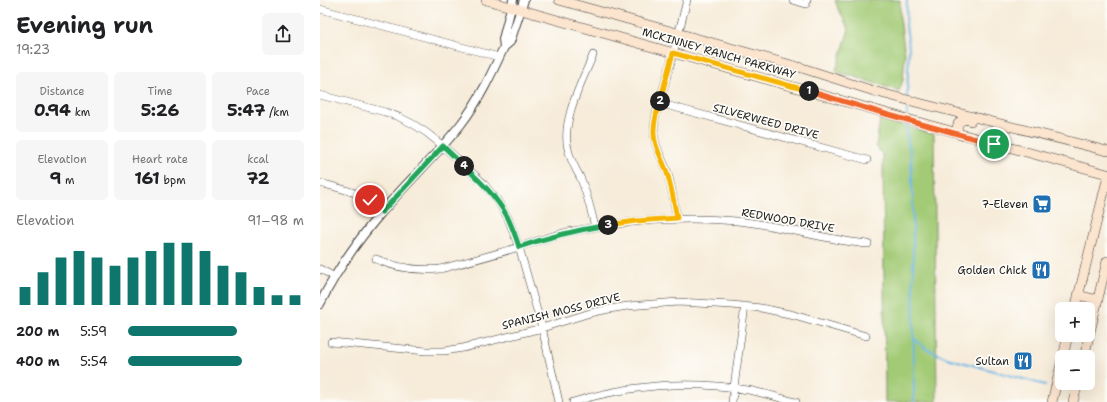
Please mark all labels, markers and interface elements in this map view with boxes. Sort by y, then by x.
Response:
text: Evening run [16,11,153,40]
button: share [262,13,304,55]
street label: MCKINNEY RANCH PARKWAY [640,24,798,83]
text: 19:23 [16,41,50,58]
pin: 1 [799,81,819,101]
text: 1 [806,83,812,98]
text: Distance [39,84,85,99]
text: Time [147,84,173,99]
text: Pace [246,84,270,99]
pin: 2 [650,91,670,111]
text: 2 [656,93,664,108]
text: 0.94 [34,99,71,121]
text: 5:26 [141,99,179,121]
text: 5:47 [227,99,265,121]
street label: SILVERWEED DRIVE [711,100,821,143]
text: km [71,105,90,120]
text: /km [265,105,289,120]
pin [977,127,1011,161]
icon: arrive [983,133,1005,155]
text: Elevation [37,152,87,167]
text: Heart rate [132,152,188,167]
text: kcal [247,152,269,167]
pin: 4 [454,156,474,176]
text: 4 [460,158,468,173]
text: 9 [49,167,61,189]
text: 161 [134,167,160,189]
text: 72 [247,167,269,189]
text: m [61,173,75,188]
text: bpm [160,173,186,188]
pin [353,183,387,217]
icon: check [359,189,381,211]
supermarket icon: 7-Eleven [1031,193,1053,215]
place label: 7-Eleven [982,197,1028,212]
street label: REDWOOD DRIVE [740,205,836,236]
text: Elevation [16,212,74,229]
text: 91–98 m [247,212,304,229]
pin: 3 [598,215,618,235]
text: 3 [604,217,612,232]
restaurant icon: Golden Chick [1030,259,1052,281]
place label: Golden Chick [957,263,1027,278]
street label: SPANISH MOSS DRIVE [500,289,622,333]
map controls [1055,302,1095,390]
button: + [1055,302,1095,342]
text: 200 m [16,323,59,340]
text: 5:59 [80,323,107,340]
restaurant icon: Sultan [1012,350,1034,372]
button: − [1055,350,1095,390]
text: 400 m [16,353,60,370]
text: 5:54 [80,353,108,370]
place label: Sultan [975,354,1009,369]

